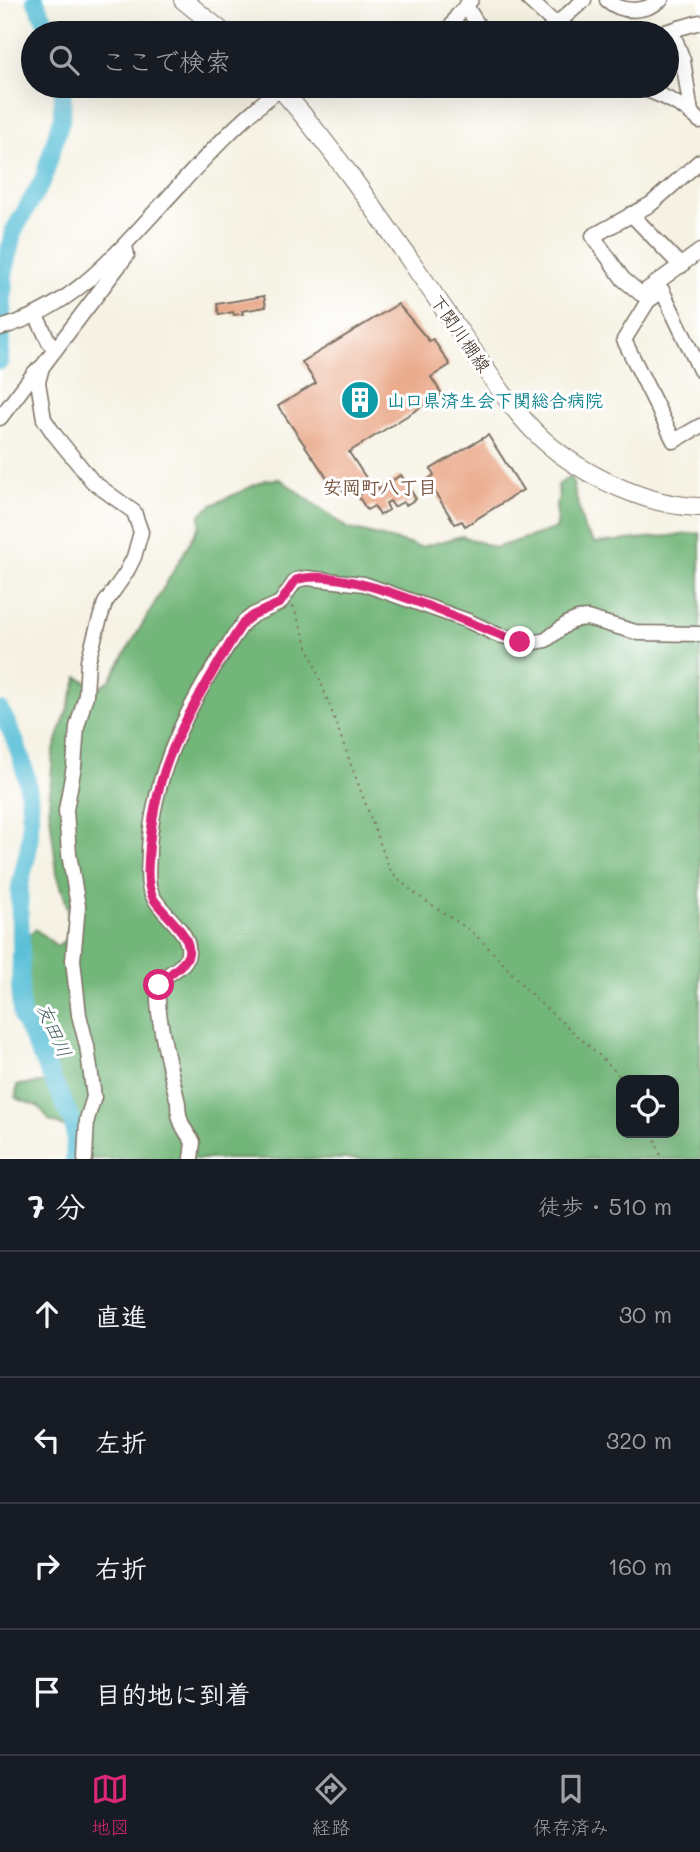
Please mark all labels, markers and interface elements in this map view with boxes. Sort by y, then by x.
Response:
search box [21,21,679,98]
icon: search [45,41,83,79]
text: ここで検索 [101,44,231,78]
street label: 下関川棚線 [425,289,497,377]
building icon: 山口県済生会下関総合病院 [339,379,381,421]
place label: 山口県済生会下関総合病院 [387,388,603,412]
district label: 安岡町八丁目 [323,474,437,499]
route end [504,626,535,657]
route start [143,969,174,1000]
water label: 友田川 [32,999,78,1061]
map controls [616,1075,679,1138]
button: locate [616,1075,679,1138]
text: 7 分 [28,1186,86,1226]
text: 徒歩 · 510 m [538,1191,672,1221]
icon: ahead [28,1295,66,1333]
text: 直進 [95,1299,147,1333]
text: 30 m [619,1299,672,1329]
icon: left [28,1421,66,1459]
text: 左折 [95,1425,147,1459]
text: 320 m [606,1425,672,1455]
icon: right [28,1547,66,1585]
text: 右折 [95,1551,147,1585]
text: 160 m [608,1551,672,1581]
icon: arrive [28,1673,66,1711]
text: 目的地に到着 [95,1677,251,1711]
tab: 地図 [91,1770,129,1839]
tab: 経路 [312,1770,350,1839]
tab: 保存済み [533,1770,609,1839]

